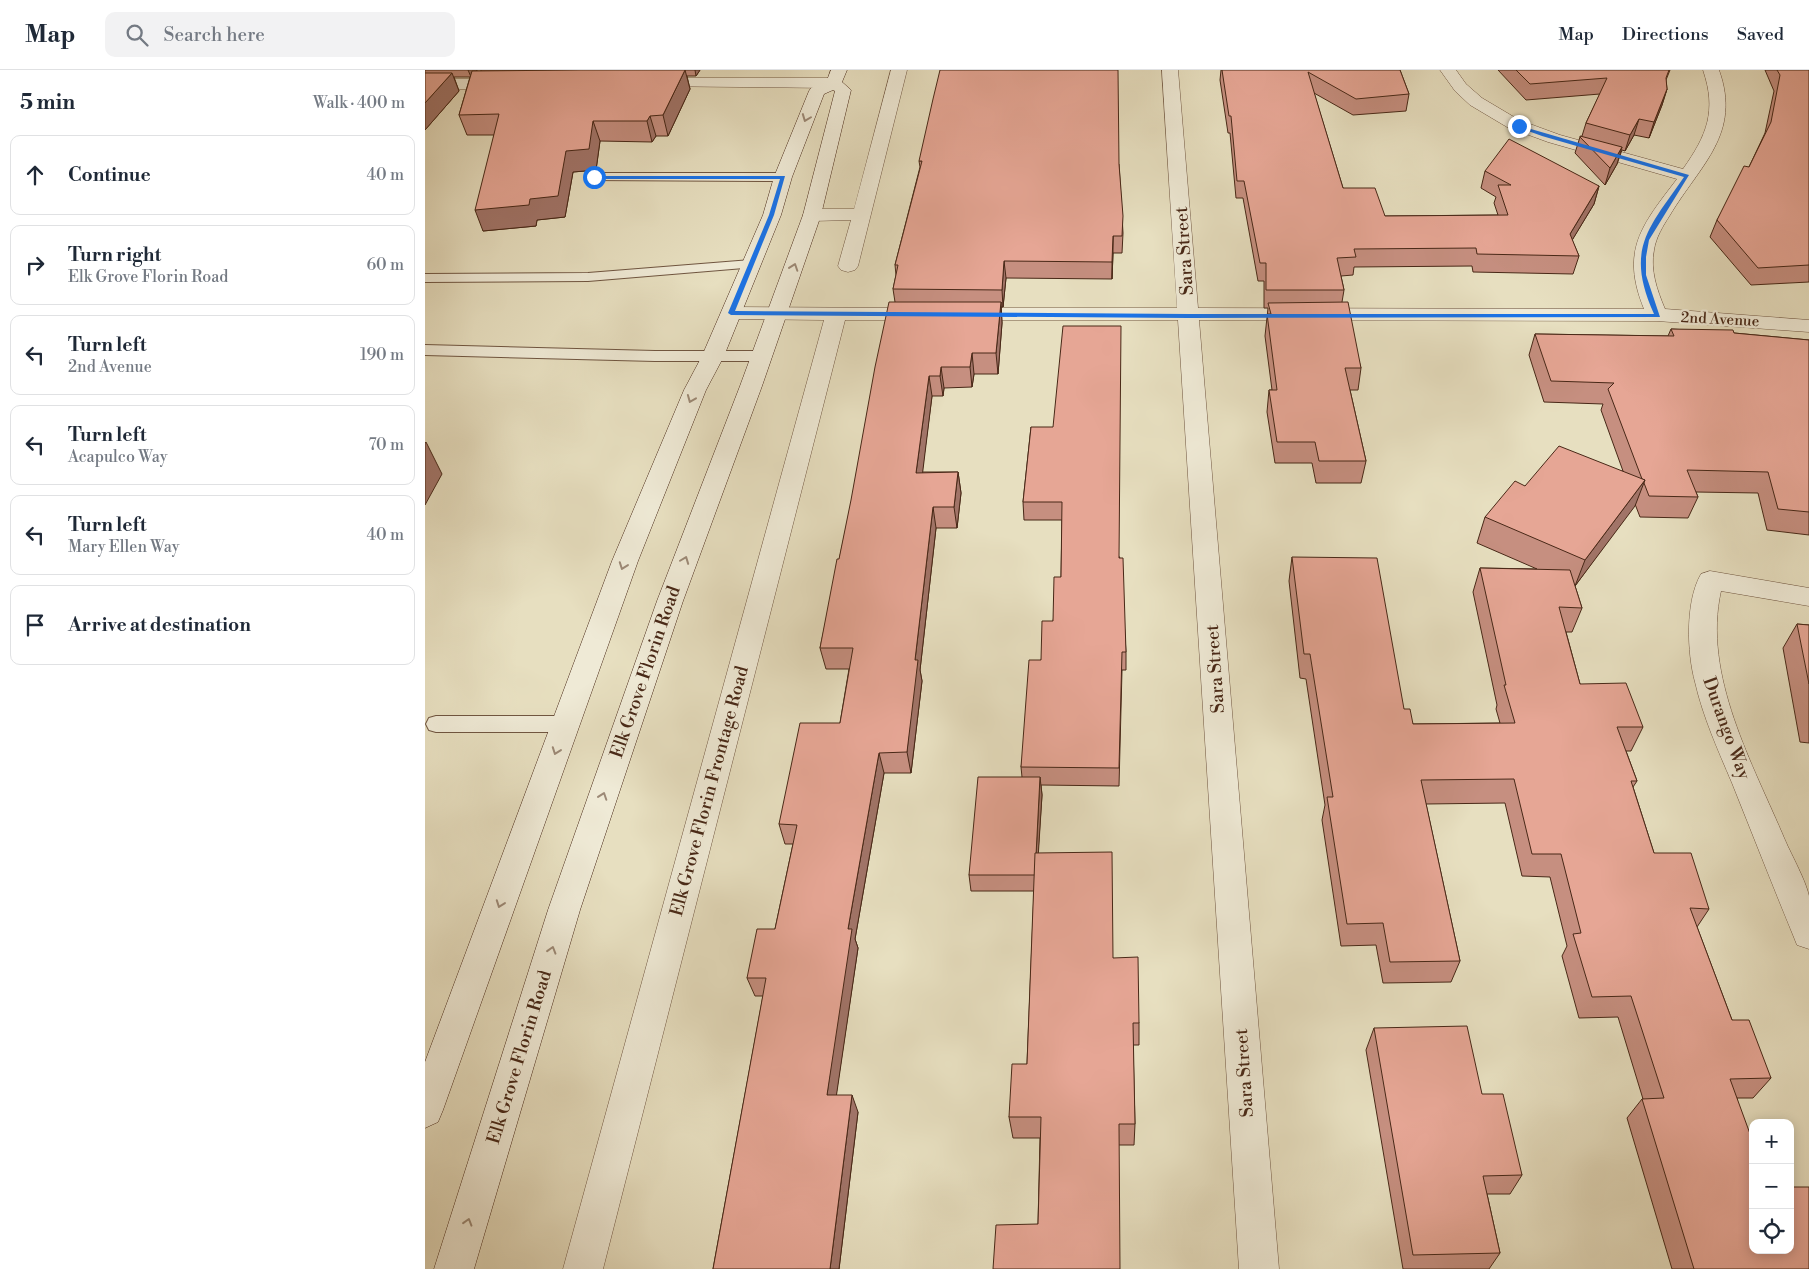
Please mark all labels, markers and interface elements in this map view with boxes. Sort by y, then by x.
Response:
search box [105,12,455,57]
text: Map [25,20,75,50]
icon: search [123,21,151,49]
text: Search here [163,23,265,47]
text: Map [1558,23,1594,46]
text: Directions [1622,23,1709,46]
text: Saved [1737,23,1784,46]
text: 5 min [20,90,75,116]
text: Walk · 400 m [313,93,405,113]
one-way arrow [802,114,812,122]
route end [1508,115,1531,138]
icon: ahead [21,161,49,189]
text: Continue [68,163,151,187]
text: 40 m [367,165,404,185]
route start [583,166,606,189]
street label: Sara Street [1170,205,1199,296]
text: Turn right [68,243,161,267]
icon: right [21,251,49,279]
text: 60 m [366,255,404,275]
one-way arrow [788,263,798,272]
text: Elk Grove Florin Road [68,267,228,287]
street label: 2nd Avenue [1680,308,1760,331]
text: Turn left [68,333,147,357]
icon: left [21,341,49,369]
text: 190 m [360,345,404,365]
text: 2nd Avenue [68,357,152,377]
one-way arrow [687,394,698,403]
text: Turn left [68,423,147,447]
icon: left [21,431,49,459]
text: 70 m [368,435,404,455]
text: Acapulco Way [68,447,167,467]
text: Turn left [68,513,147,537]
icon: left [21,521,49,549]
text: 40 m [367,525,404,545]
text: Mary Ellen Way [68,537,179,557]
one-way arrow [679,556,689,564]
one-way arrow [619,561,630,570]
street label: Elk Grove Florin Road [605,582,686,761]
icon: arrive [21,611,49,639]
text: Arrive at destination [68,613,251,637]
street label: Sara Street [1201,623,1230,714]
street label: Elk Grove Florin Frontage Road [665,663,754,919]
street label: Durango Way [1697,674,1756,783]
one-way arrow [552,747,562,755]
one-way arrow [597,792,607,801]
one-way arrow [496,899,506,908]
one-way arrow [546,946,556,955]
street label: Elk Grove Florin Road [482,967,557,1147]
street label: Sara Street [1230,1027,1259,1118]
map controls [1749,1119,1794,1254]
button: + [1749,1119,1794,1164]
button: − [1749,1164,1794,1209]
button: locate [1749,1209,1794,1254]
one-way arrow [462,1219,472,1227]

